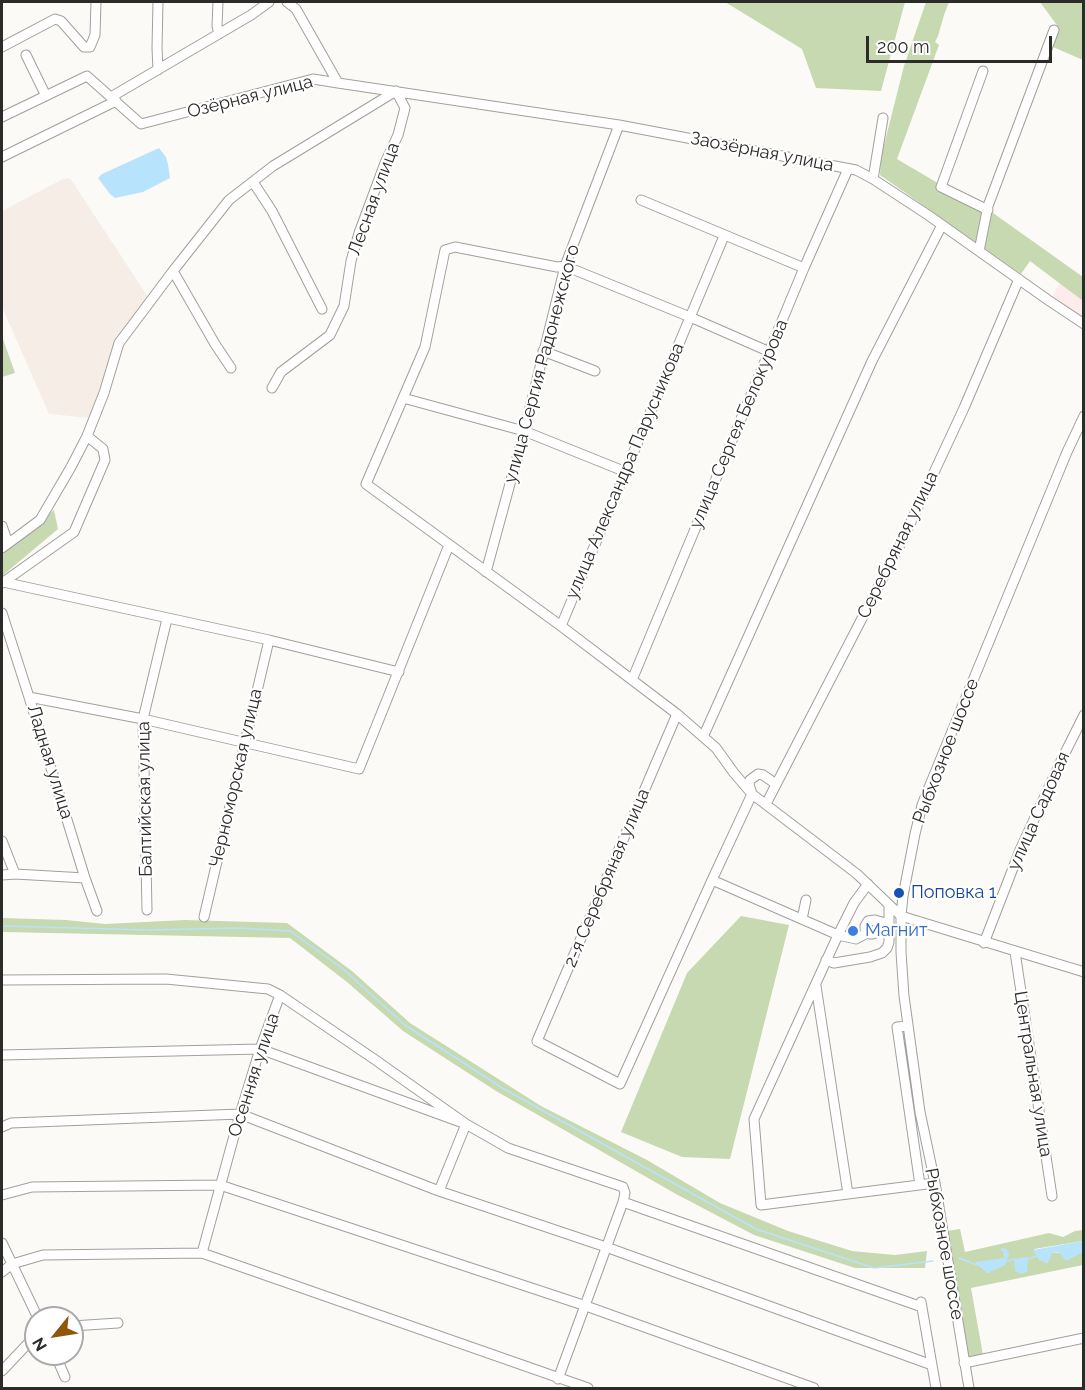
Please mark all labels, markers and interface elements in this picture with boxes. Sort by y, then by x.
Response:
scale bar [869,24,1055,62]
text: 200 m [877,36,930,57]
street label: Озёрная улица [185,71,315,123]
street label: Заозёрная улица [689,128,835,176]
street label: Лесная улица [344,140,404,258]
street label: улица Сергия Радонежского [500,242,584,486]
street label: улица Сергея Белокурова [685,316,793,532]
street label: улица Александра Парусникова [561,340,689,602]
street label: Серебряная улица [853,468,943,622]
street label: Рыбхозное шоссе [908,675,984,827]
street label: Черноморская улица [205,687,267,869]
street label: Ладная улица [22,702,78,822]
street label: Балтийская улица [133,721,157,877]
street label: улица Садовая [1003,748,1075,874]
street label: 2-я Серебряная улица [560,785,654,971]
place label: Поповка 1 [911,882,997,904]
marker: Поповка 1 [892,886,906,900]
place label: Магнит [865,920,928,942]
marker: Магнит [846,924,860,938]
street label: Центральная улица [1009,989,1057,1159]
street label: Осенняя улица [224,1010,284,1140]
street label: Рыбхозное шоссе [920,1167,968,1321]
north arrow [24,1306,84,1366]
text: N [28,1334,51,1354]

